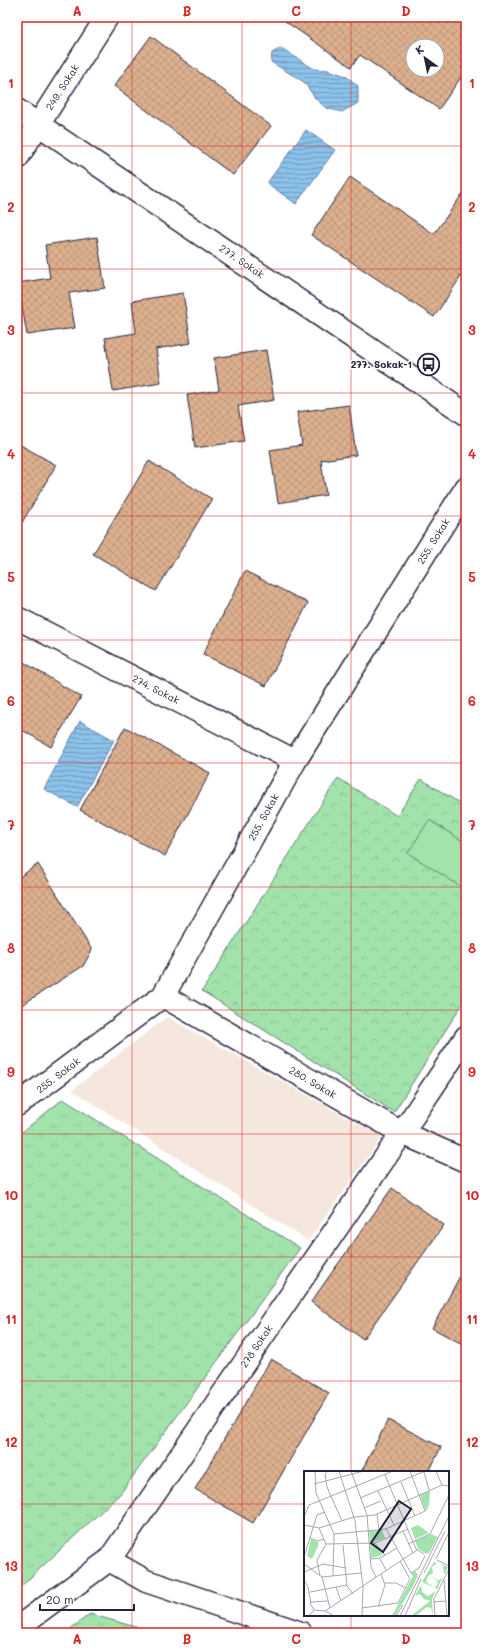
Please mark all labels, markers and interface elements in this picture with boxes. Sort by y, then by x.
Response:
text: A [72,2,82,19]
text: B [183,2,192,19]
text: C [291,2,301,19]
text: D [401,2,411,19]
north arrow [405,38,445,78]
text: K [412,41,426,57]
street label: 249. Sokak [42,61,82,113]
text: 1 [8,74,14,91]
text: 1 [469,74,475,91]
text: 2 [7,198,15,215]
text: 2 [468,198,476,215]
street label: 277. Sokak [217,241,267,281]
text: 3 [7,321,15,338]
text: 3 [468,321,476,338]
bus stop icon: 277. Sokak-1 [415,351,441,377]
place label: 277. Sokak-1 [351,357,412,371]
text: 4 [7,445,15,462]
text: 4 [468,445,476,462]
street label: 255. Sokak [413,515,453,567]
text: 5 [7,568,15,585]
text: 5 [468,568,476,585]
street label: 274. Sokak [130,671,182,707]
text: 6 [7,692,15,709]
text: 6 [468,692,476,709]
street label: 255. Sokak [244,791,282,843]
text: 7 [7,816,15,833]
text: 7 [468,816,476,833]
text: 8 [7,939,15,956]
text: 8 [468,939,476,956]
street label: 255. Sokak [33,1054,83,1096]
text: 9 [7,1063,15,1080]
street label: 280. Sokak [287,1063,339,1101]
text: 9 [468,1063,476,1080]
text: 10 [4,1186,18,1203]
text: 10 [465,1186,479,1203]
text: 11 [5,1310,17,1327]
text: 11 [466,1310,478,1327]
street label: 278 Sokak [237,1322,275,1370]
text: 12 [4,1433,18,1450]
text: 12 [465,1433,479,1450]
inset map [304,1471,449,1616]
text: 13 [4,1557,18,1574]
text: 13 [465,1557,479,1574]
scale bar [40,1586,134,1612]
text: 20 m [46,1591,74,1607]
text: A [72,1630,82,1647]
text: B [183,1630,192,1647]
text: C [291,1630,301,1647]
text: D [401,1630,411,1647]

